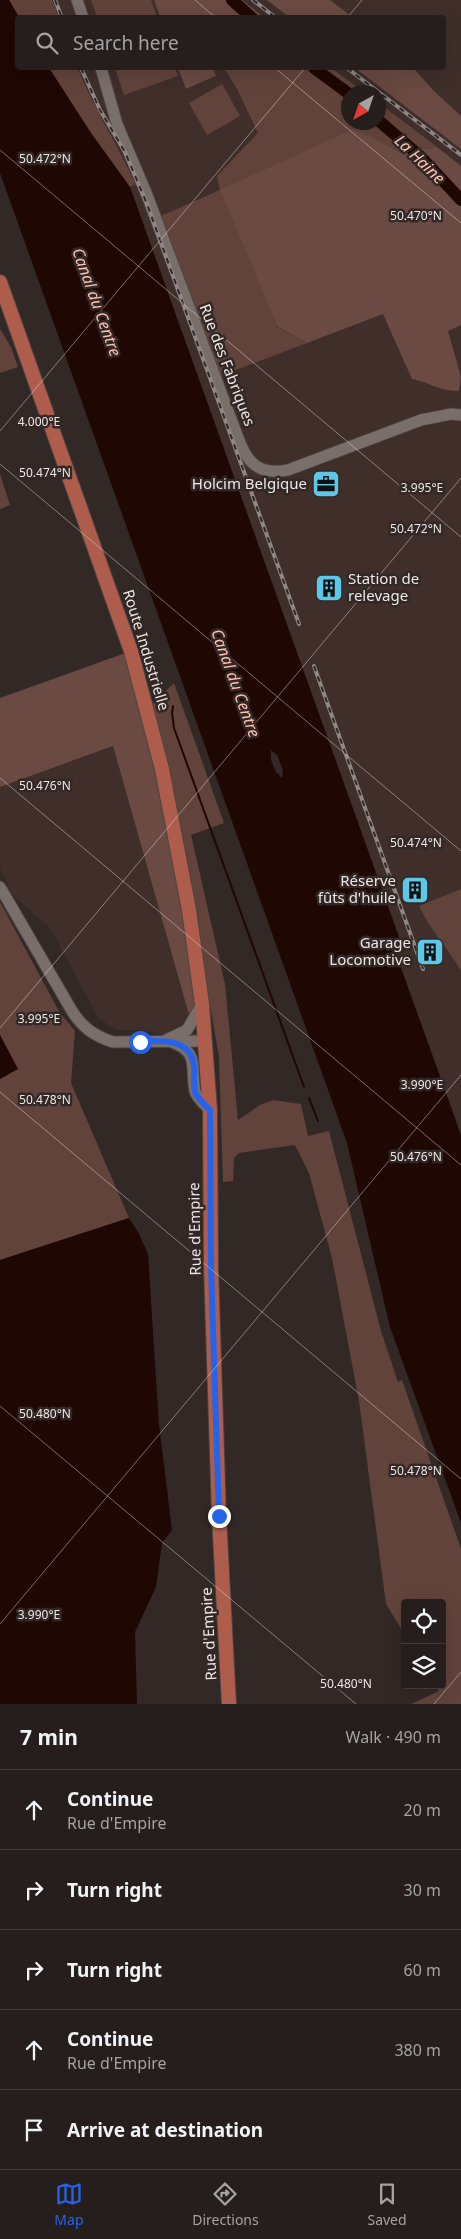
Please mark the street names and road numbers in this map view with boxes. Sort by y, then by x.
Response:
street label: Rue des Fabriques [195,301,260,429]
street label: Route Industrielle [119,587,175,713]
street label: Rue d'Empire [183,1182,205,1276]
street label: Rue d'Empire [196,1587,220,1681]

